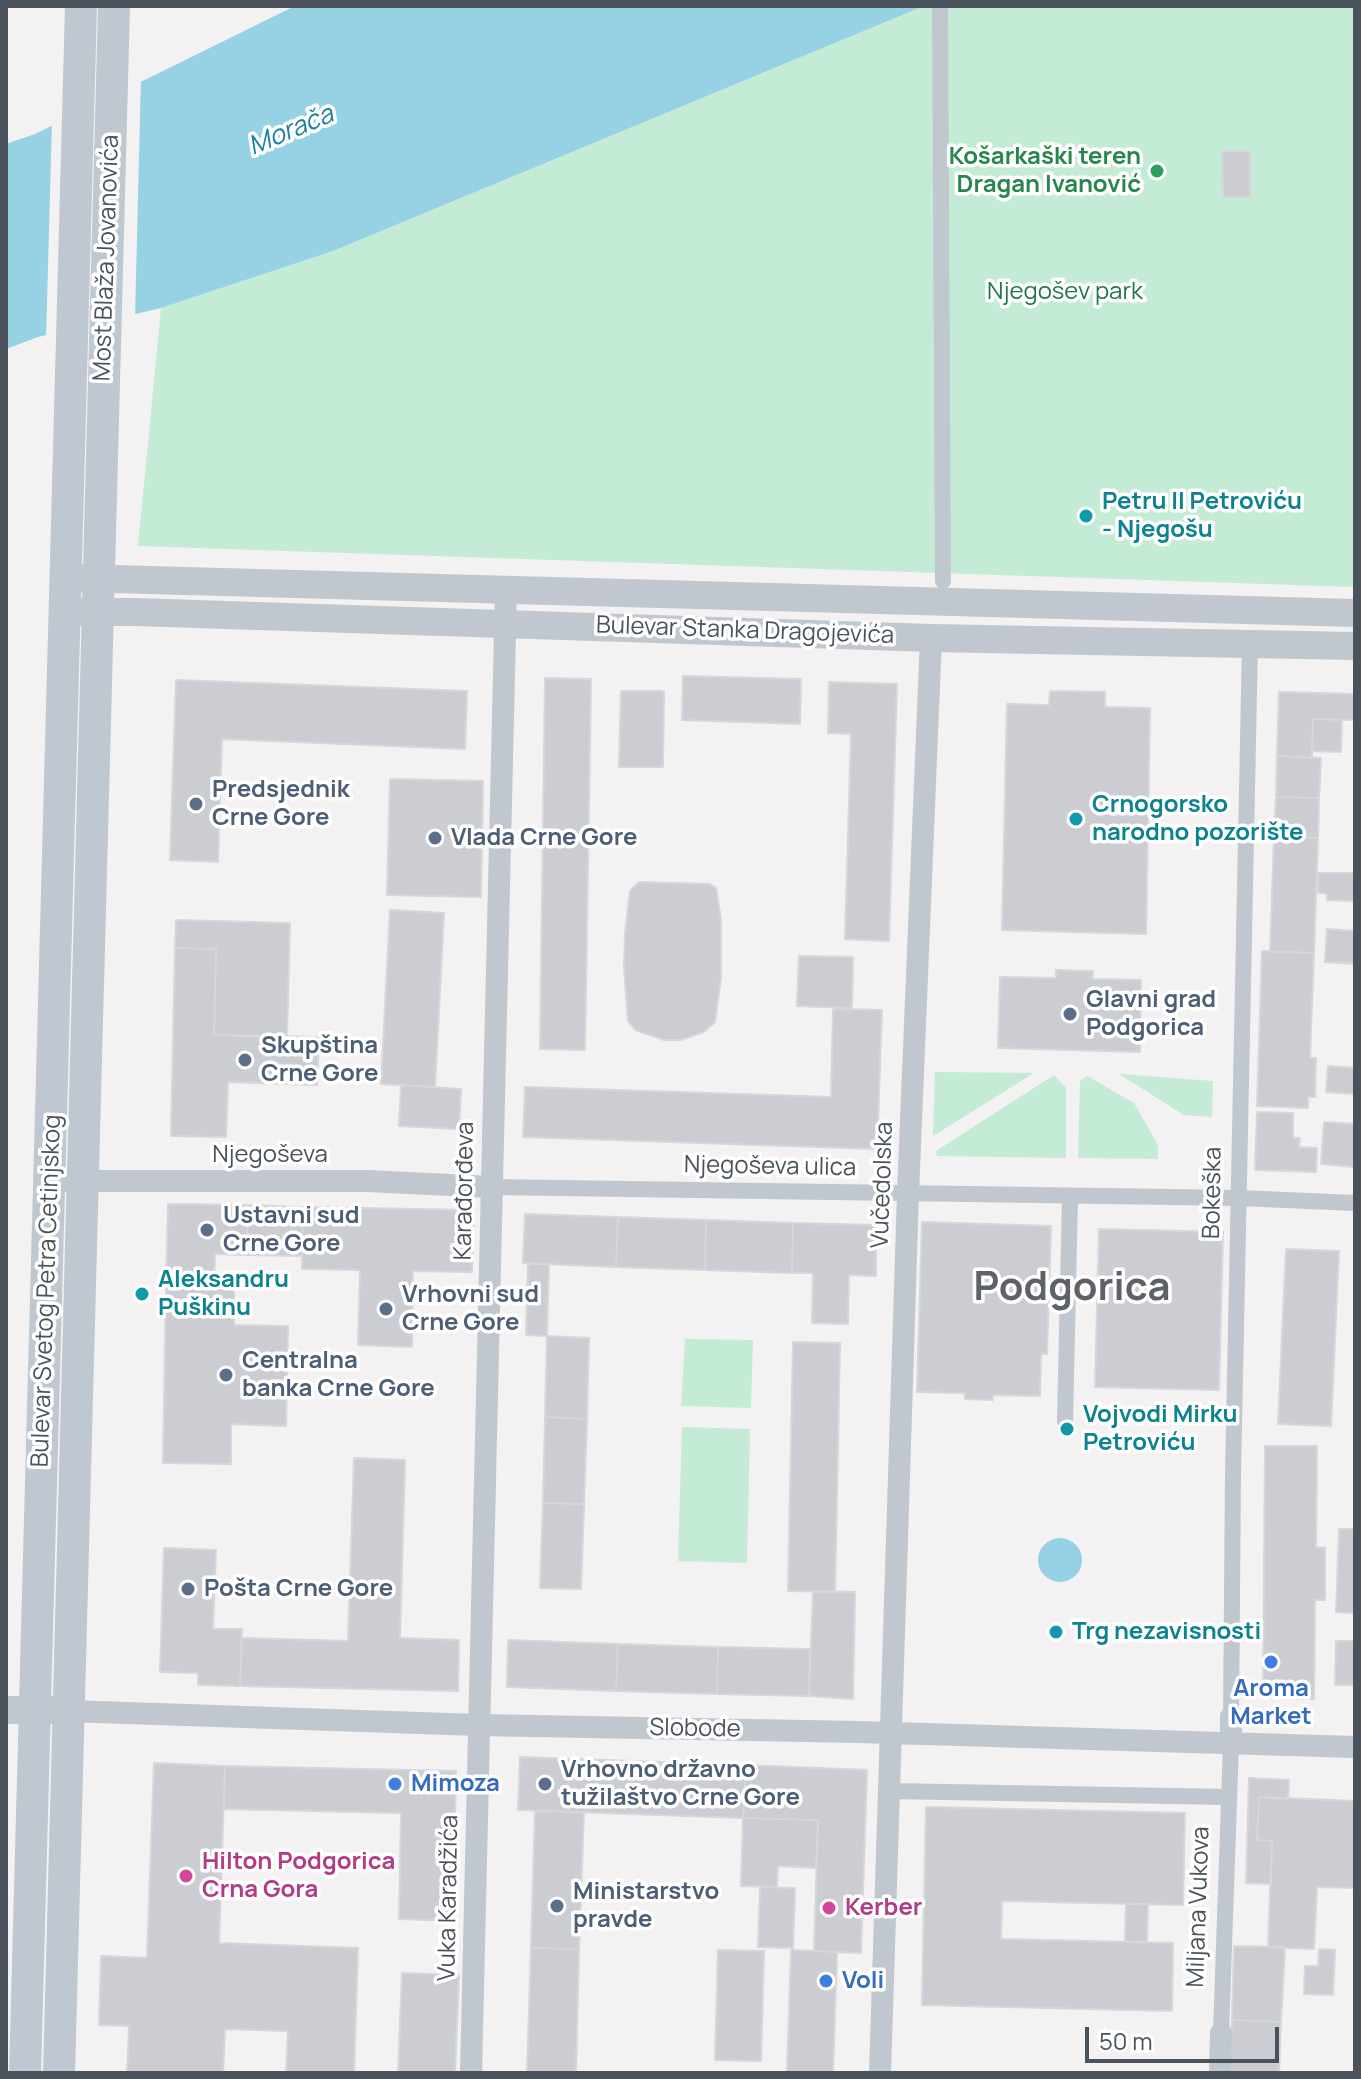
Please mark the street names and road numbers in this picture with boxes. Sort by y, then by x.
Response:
street label: Most Blaža Jovanovića [88,134,126,382]
street label: Bulevar Stanka Dragojevića [595,611,895,651]
street label: Bulevar Svetog Petra Cetinjskog [26,1114,68,1468]
street label: Karađorđeva [449,1121,481,1261]
street label: Vučedolska [866,1121,900,1249]
street label: Njegoševa [212,1141,328,1169]
street label: Bokeška [1198,1147,1228,1239]
street label: Njegoševa ulica [684,1151,856,1183]
street label: Slobode [649,1714,741,1744]
street label: Vuka Karadžića [433,1815,465,1981]
street label: Miljana Vukova [1182,1826,1216,1988]

